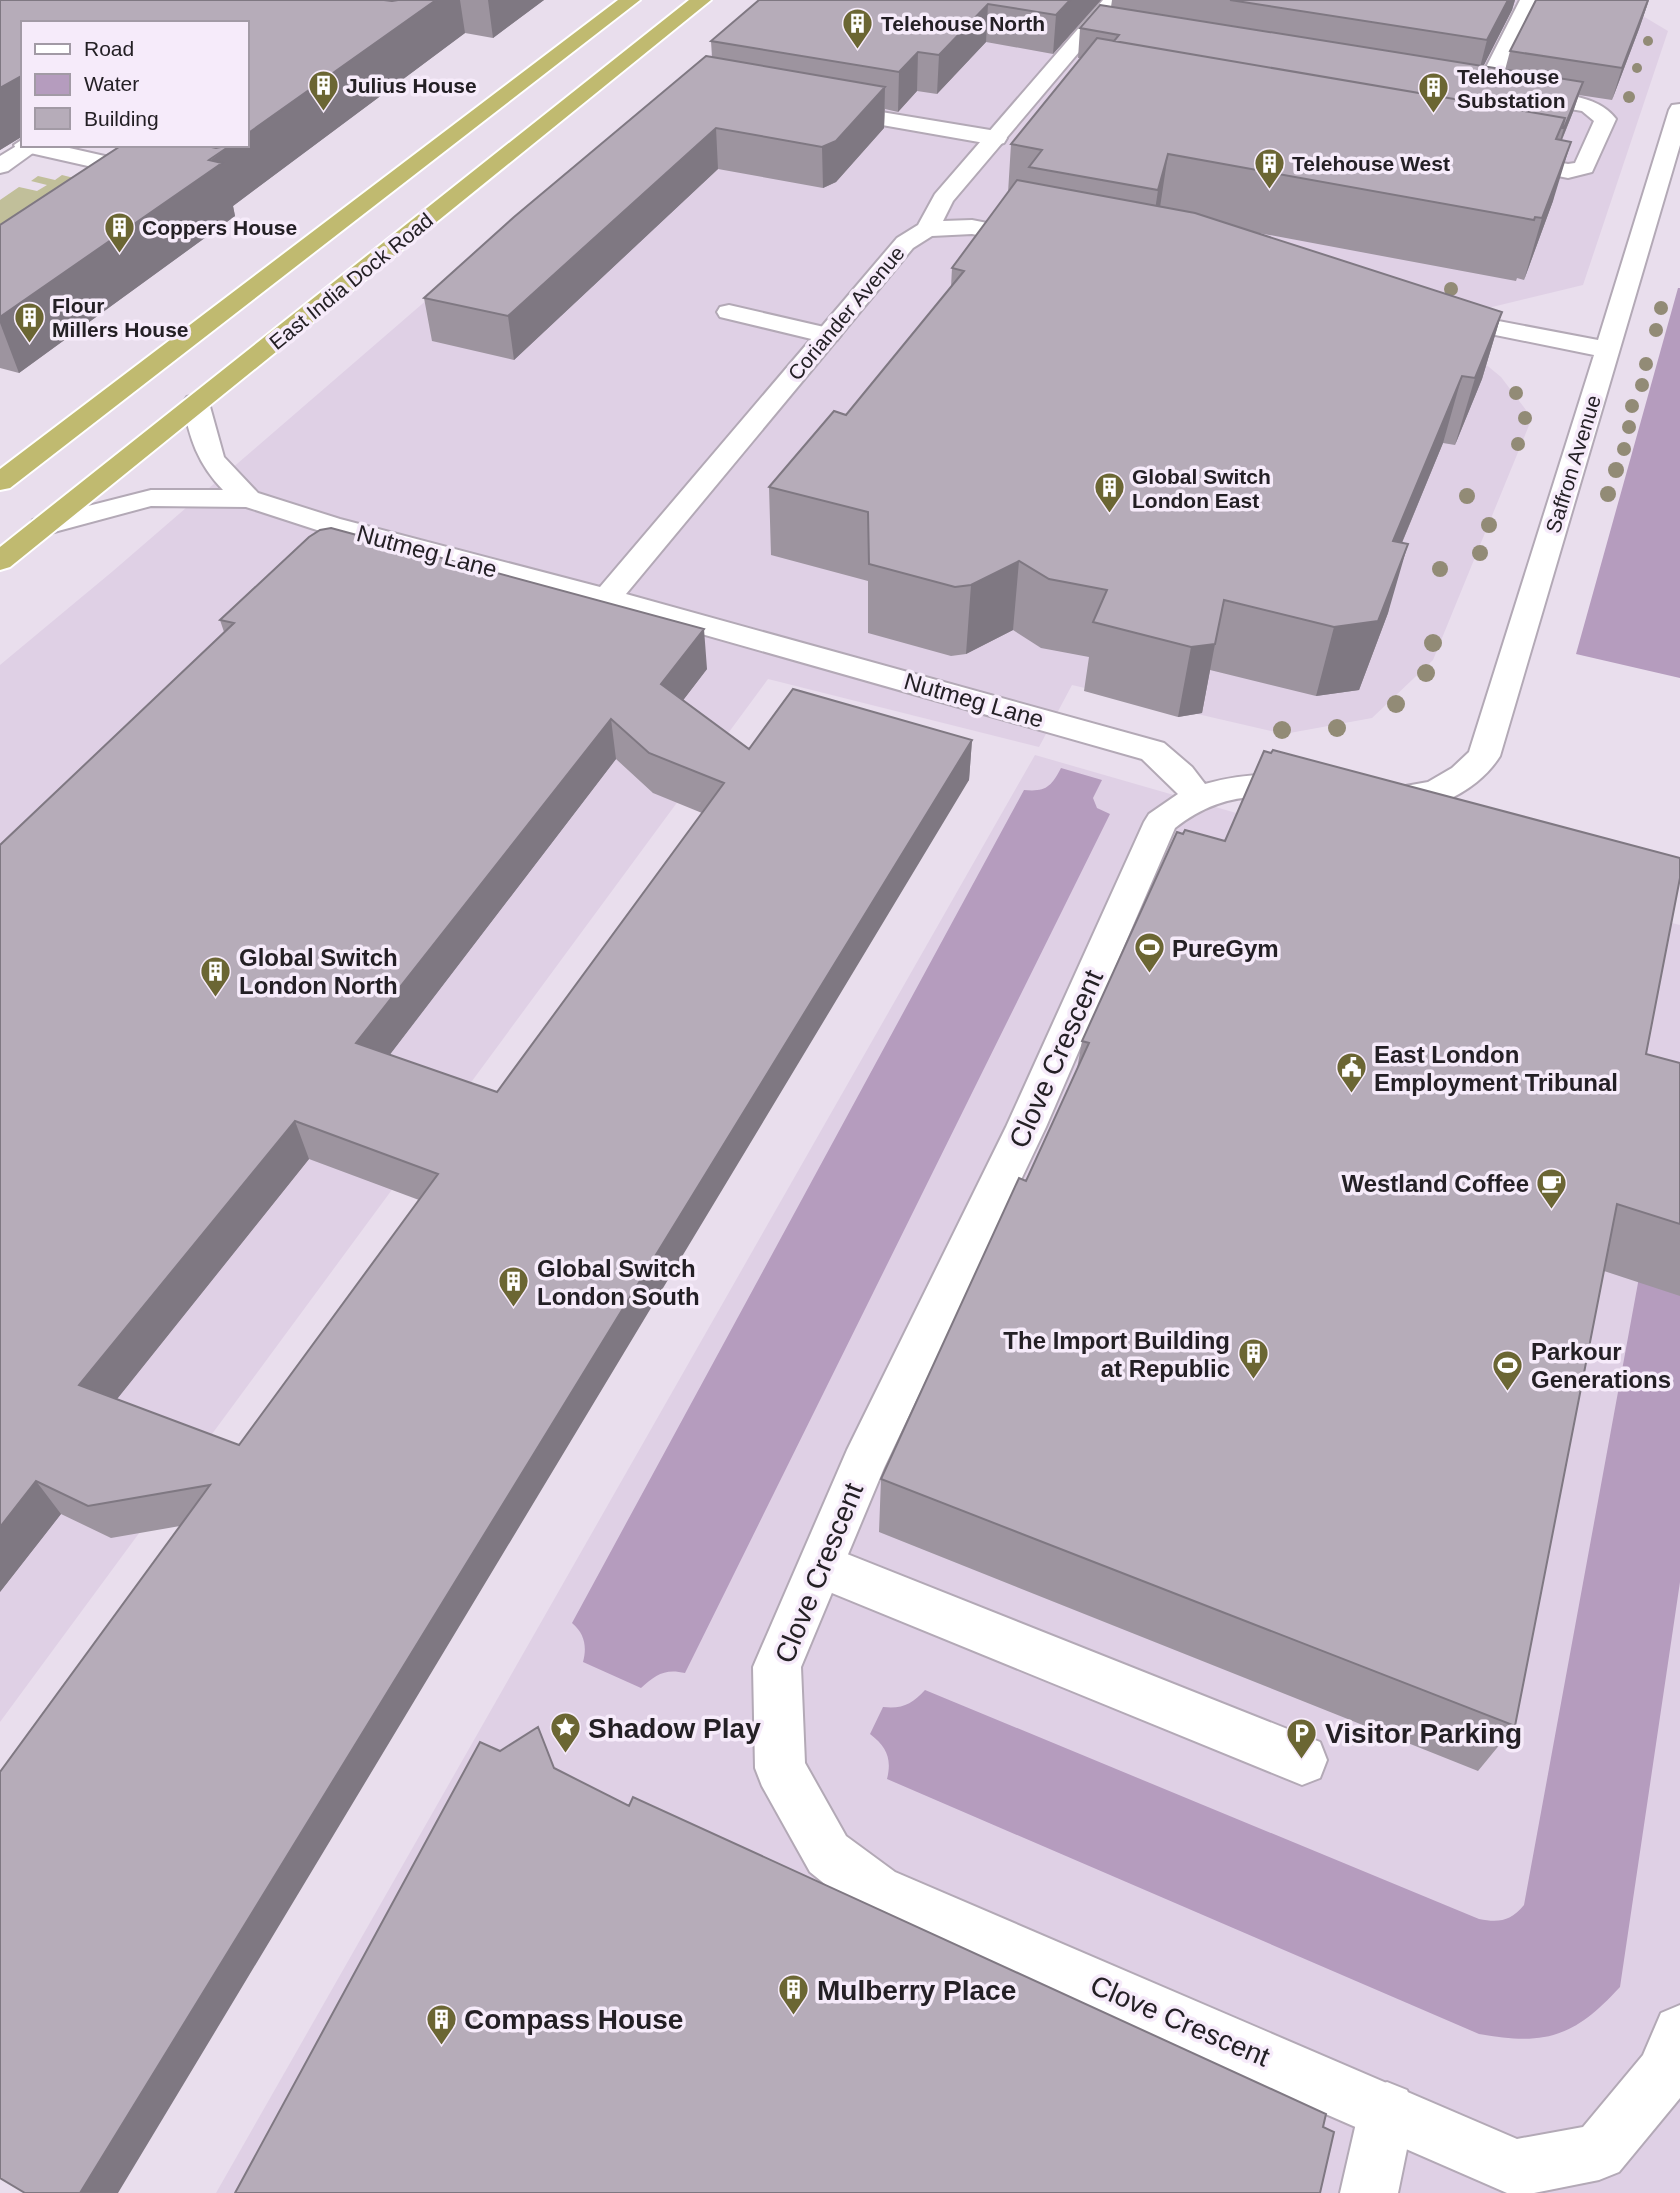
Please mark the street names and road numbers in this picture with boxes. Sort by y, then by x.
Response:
street label: East India Dock Road [265,208,437,354]
street label: Coriander Avenue [783,241,909,385]
street label: Saffron Avenue [1541,392,1605,536]
street label: Nutmeg Lane [354,519,500,583]
street label: Nutmeg Lane [901,667,1047,733]
street label: Clove Crescent [1003,965,1109,1153]
street label: Clove Crescent [769,1478,869,1668]
street label: Clove Crescent [1086,1969,1274,2073]

